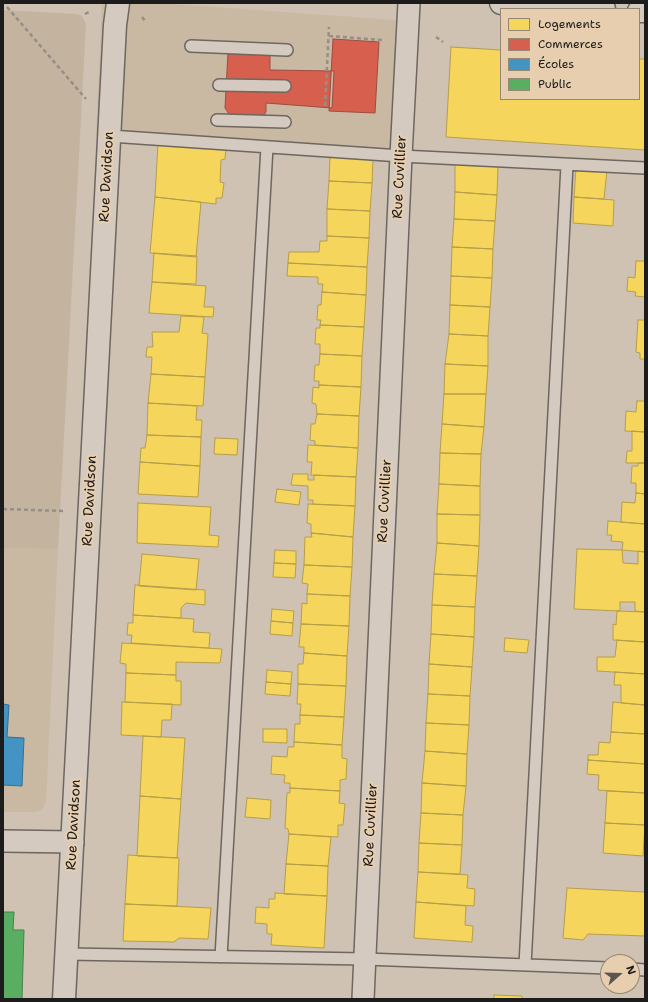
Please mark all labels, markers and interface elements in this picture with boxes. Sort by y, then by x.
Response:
legend [500,8,640,100]
text: Logements [538,16,601,32]
text: Commerces [538,36,603,52]
text: Écoles [538,56,574,72]
text: Public [538,76,572,92]
street label: Rue Davidson [96,131,118,223]
street label: Rue Cuvillier [389,135,411,219]
street label: Rue Davidson [79,455,101,547]
street label: Rue Cuvillier [374,459,396,543]
street label: Rue Davidson [63,779,85,871]
street label: Rue Cuvillier [360,783,382,867]
north arrow [600,954,640,994]
text: N [622,963,639,977]

